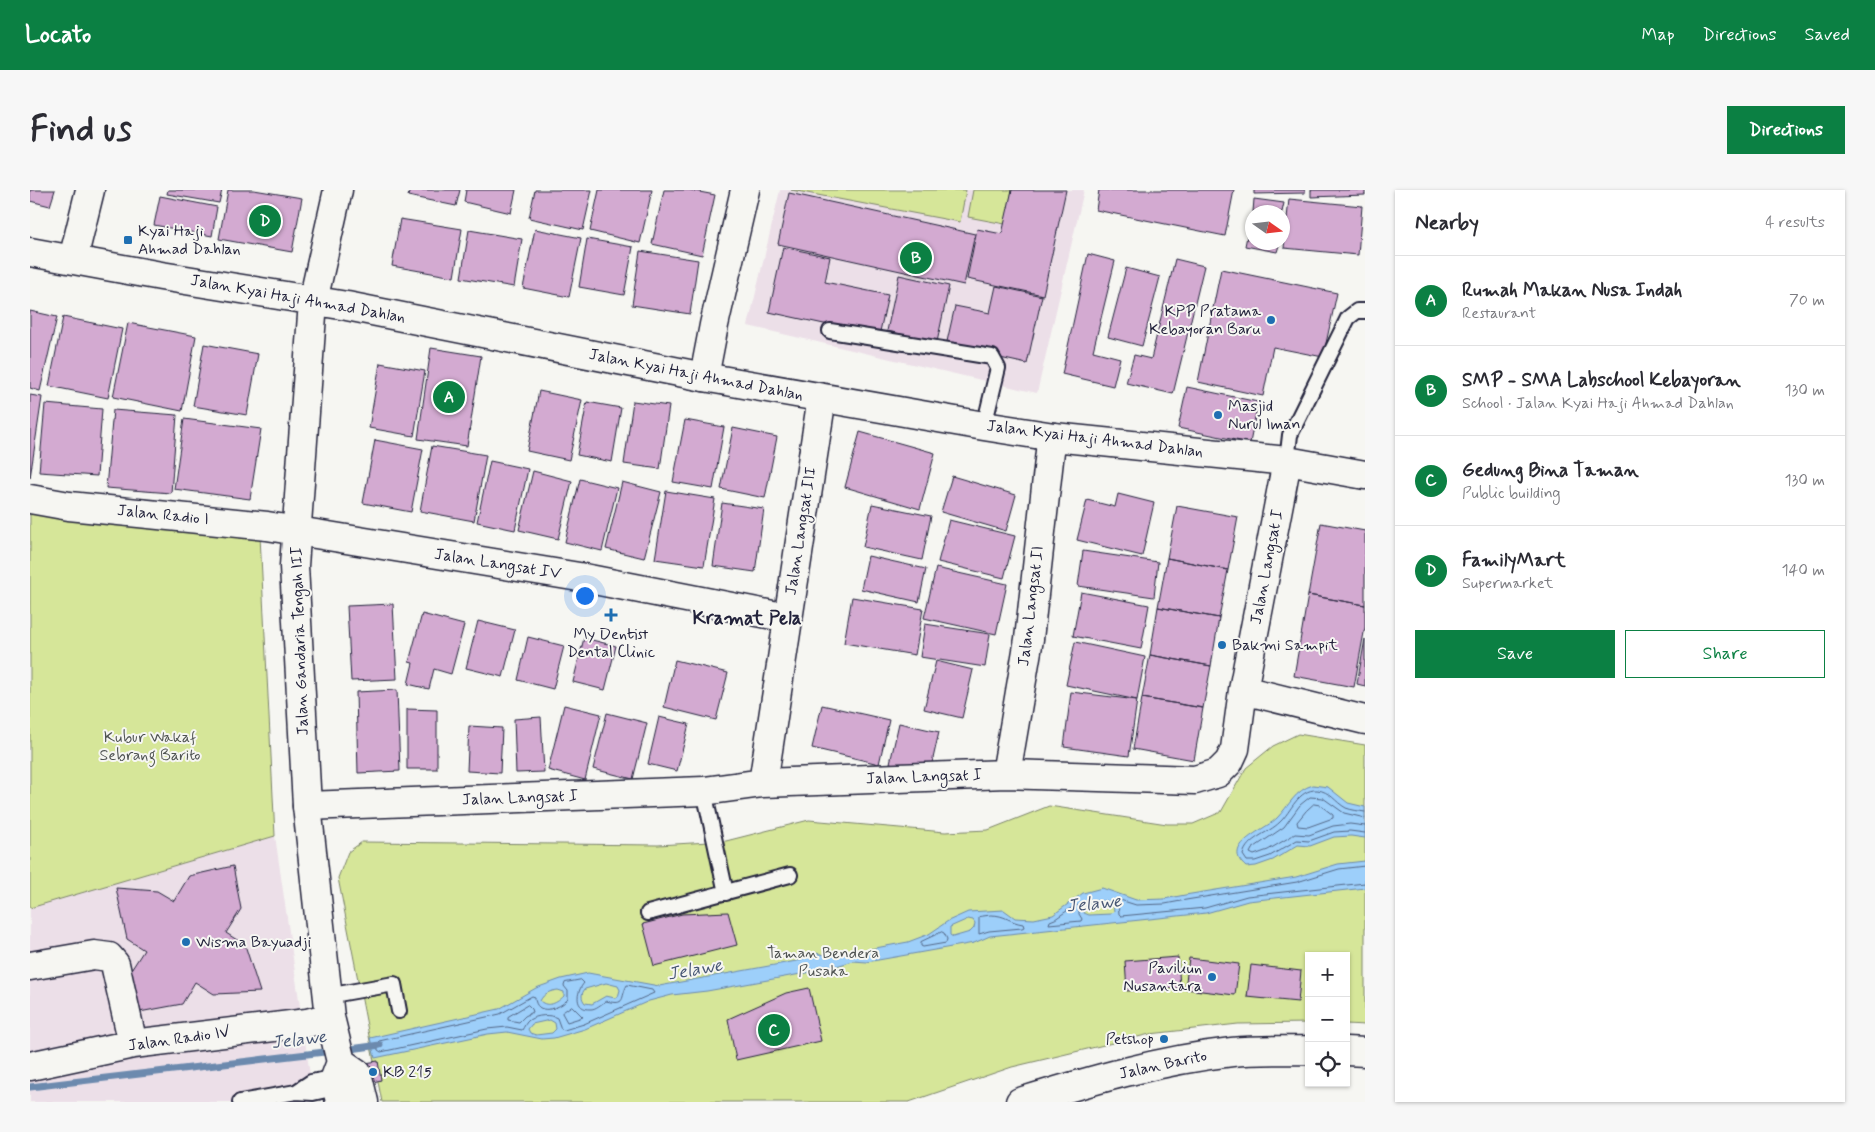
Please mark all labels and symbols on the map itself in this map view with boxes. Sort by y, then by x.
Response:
pin: D [249,202,281,240]
north arrow [1245,205,1290,250]
place label: Kyai Haji Ahmad Dahlan [138,221,241,260]
marker: Kyai Haji Ahmad Dahlan [122,234,134,246]
pin: B [900,239,932,277]
street label: Jalan Kyai Haji Ahmad Dahlan [189,270,407,328]
place label: KPP Pratama Kebayoran Baru [1149,301,1261,340]
marker: KPP Pratama Kebayoran Baru [1265,314,1277,326]
street label: Jalan Kyai Haji Ahmad Dahlan [587,344,805,406]
pin: A [433,378,465,416]
place label: Masjid Nurul Iman [1228,396,1301,435]
marker: Masjid Nurul Iman [1212,409,1224,421]
street label: Jalan Kyai Haji Ahmad Dahlan [986,415,1204,463]
street label: Jalan Langsat III [780,465,822,597]
street label: Jalan Radio I [116,500,210,530]
street label: Jalan Langsat I [1246,508,1289,626]
street label: Jalan Langsat IV [433,544,563,585]
street label: Jalan Langsat II [1013,545,1050,668]
street label: Jalan Gandaria Tengah III [286,546,315,736]
your location [572,583,598,609]
district label: Kramat Pela [692,606,802,631]
marker: My Dentist Dental Clinic [604,608,618,622]
place label: My Dentist Dental Clinic [567,624,655,663]
place label: Bakmi Sampit [1232,635,1338,656]
marker: Bakmi Sampit [1216,639,1228,651]
park label: Kubur Wakaf Sebrang Barito [99,727,201,767]
street label: Jalan Langsat I [865,764,983,791]
street label: Jalan Langsat I [461,785,579,812]
water label: Jelawe [1065,889,1123,919]
place label: Wisma Bayuadji [196,932,311,953]
marker: Wisma Bayuadji [180,936,192,948]
park label: Taman Bendera Pusaka [767,943,879,982]
water label: Jelawe [666,953,725,987]
place label: Paviliun Nusantara [1123,958,1202,997]
marker: Paviliun Nusantara [1206,971,1218,983]
pin: C [758,1011,790,1049]
street label: Jalan Radio IV [127,1021,231,1057]
water label: Jelawe [270,1025,328,1055]
place label: Petshop [1106,1029,1154,1050]
marker: Petshop [1158,1033,1170,1045]
street label: Jalan Barito [1117,1045,1209,1085]
place label: KB 215 [383,1062,432,1083]
marker: KB 215 [367,1066,379,1078]

